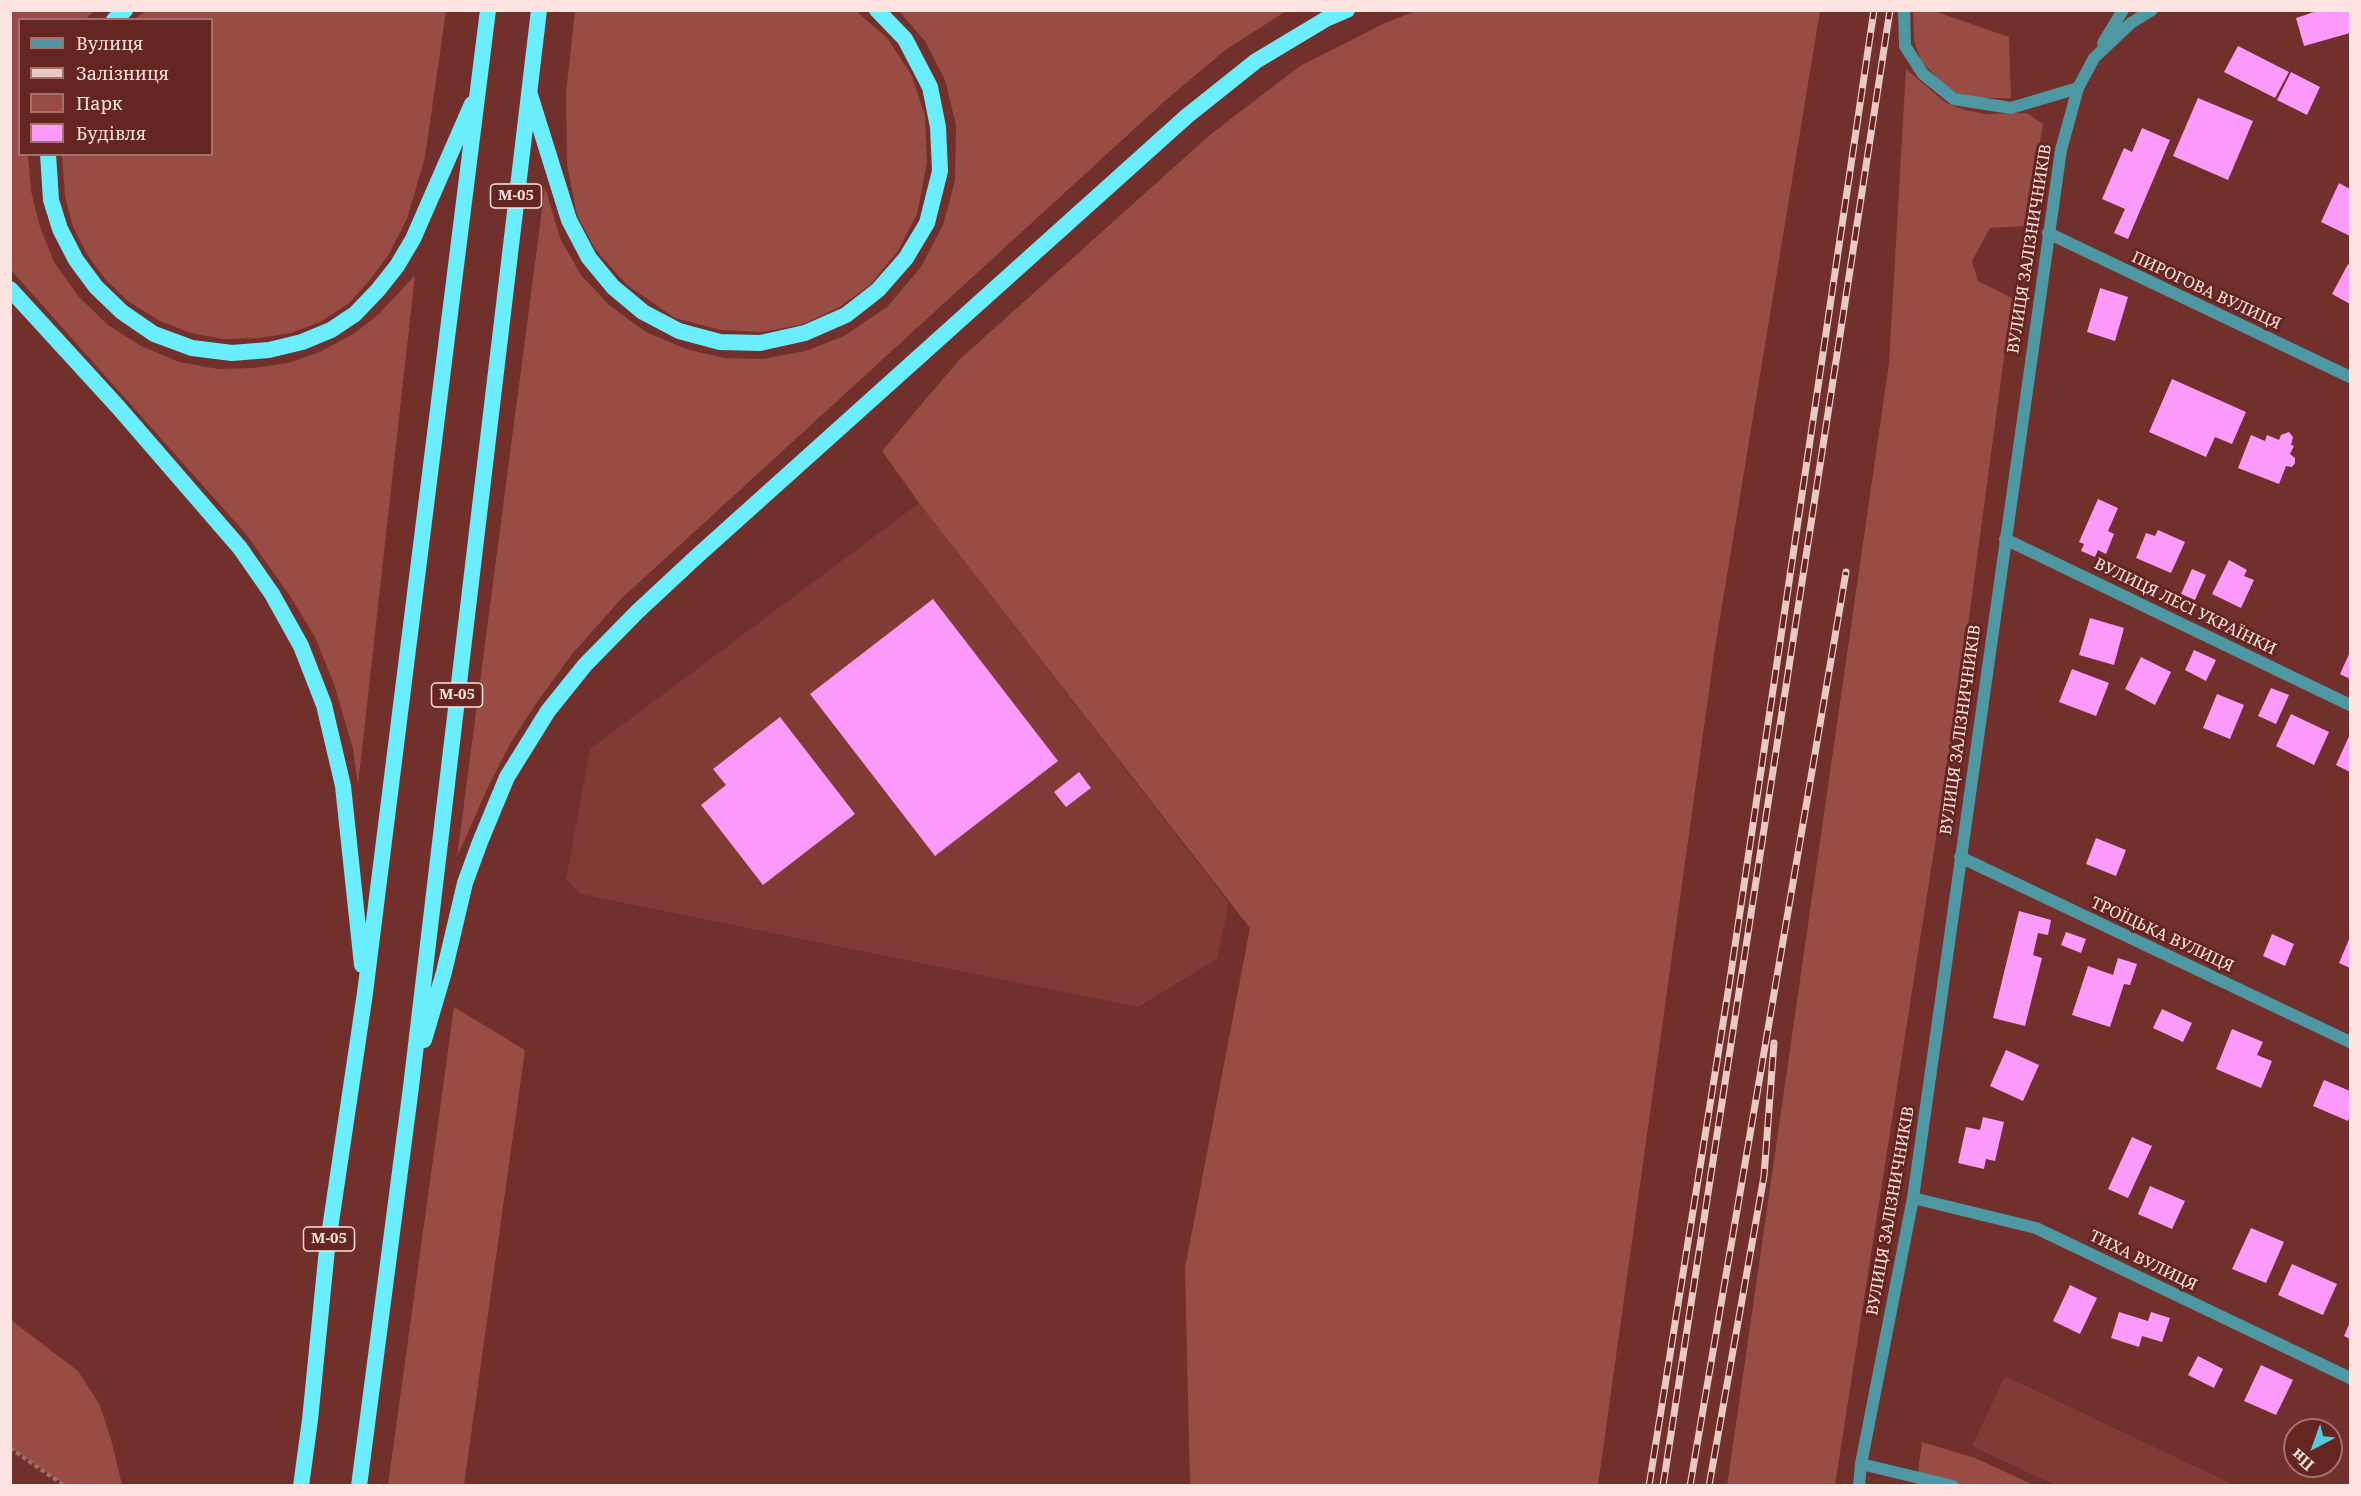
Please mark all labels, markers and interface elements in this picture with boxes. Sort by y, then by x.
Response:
legend [18,18,213,156]
text: Вулиця [76,31,143,55]
text: Залізниця [76,61,169,85]
text: Парк [76,91,123,115]
text: Будівля [76,121,146,145]
street label: ВУЛИЦЯ ЗАЛІЗНИЧНИКІВ [2004,143,2056,355]
road number: М-05 [490,184,542,208]
street label: ПИРОГОВА ВУЛИЦЯ [2128,248,2284,334]
street label: ВУЛИЦЯ ЛЕСІ УКРАЇНКИ [2091,555,2279,659]
street label: ВУЛИЦЯ ЗАЛІЗНИЧНИКІВ [1937,624,1985,836]
road number: М-05 [432,683,482,707]
street label: ТРОЇЦЬКА ВУЛИЦЯ [2088,893,2236,977]
street label: ВУЛИЦЯ ЗАЛІЗНИЧНИКІВ [1863,1105,1919,1317]
road number: М-05 [304,1227,354,1251]
street label: ТИХА ВУЛИЦЯ [2086,1227,2200,1295]
north arrow [2283,1418,2343,1478]
text: Пн [2286,1444,2319,1476]

